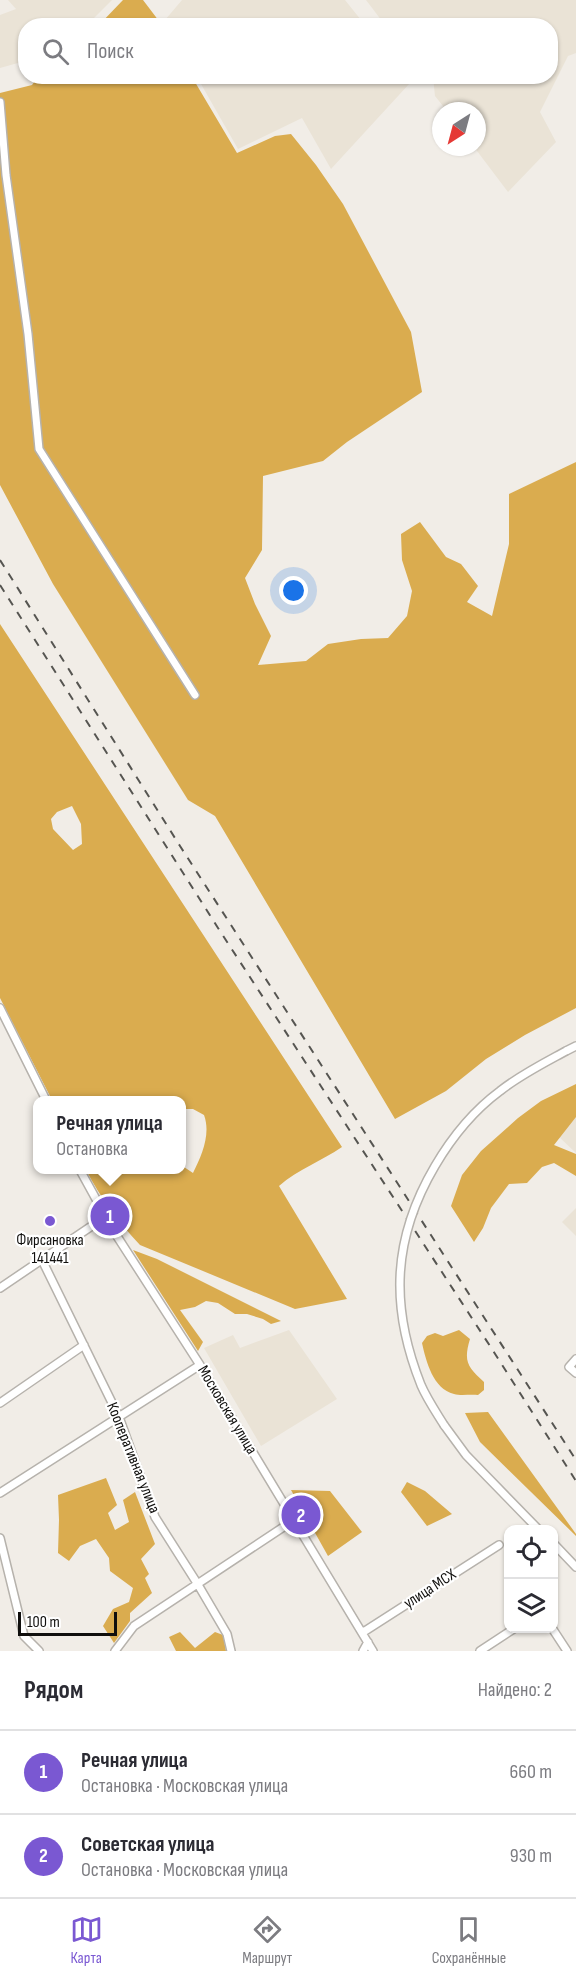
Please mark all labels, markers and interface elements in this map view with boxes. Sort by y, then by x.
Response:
search box [18,18,558,84]
icon: search [39,35,72,68]
text: Поиск [87,38,133,65]
north arrow [432,102,486,156]
your location [279,576,308,605]
popup [33,1096,186,1174]
text: Речная улица [56,1110,163,1137]
text: Остановка [56,1137,128,1161]
pin: 1 [90,1194,130,1238]
marker: Фирсановка 141441 [43,1214,57,1228]
place label: Фирсановка 141441 [16,1231,84,1268]
street label: Московская улица [193,1362,261,1458]
street label: Кооперативная улица [102,1400,164,1516]
pin: 2 [282,1492,320,1538]
map controls [504,1525,558,1633]
button: locate [504,1525,558,1579]
street label: улица МСХ [400,1565,460,1613]
button: layers [504,1579,558,1633]
scale bar [18,1609,117,1636]
text: 100 m [27,1613,60,1632]
text: Рядом [24,1675,83,1706]
text: Найдено: 2 [478,1678,552,1702]
text: Речная улица [81,1747,188,1774]
text: 1 [40,1760,47,1784]
text: 660 m [510,1760,552,1784]
text: Остановка · Московская улица [81,1774,288,1798]
text: Советская улица [81,1831,215,1858]
text: 2 [39,1844,48,1868]
text: 930 m [510,1844,552,1868]
text: Остановка · Московская улица [81,1858,288,1882]
tab: Карта [70,1913,103,1968]
tab: Маршрут [242,1913,292,1968]
tab: Сохранённые [432,1913,506,1968]

